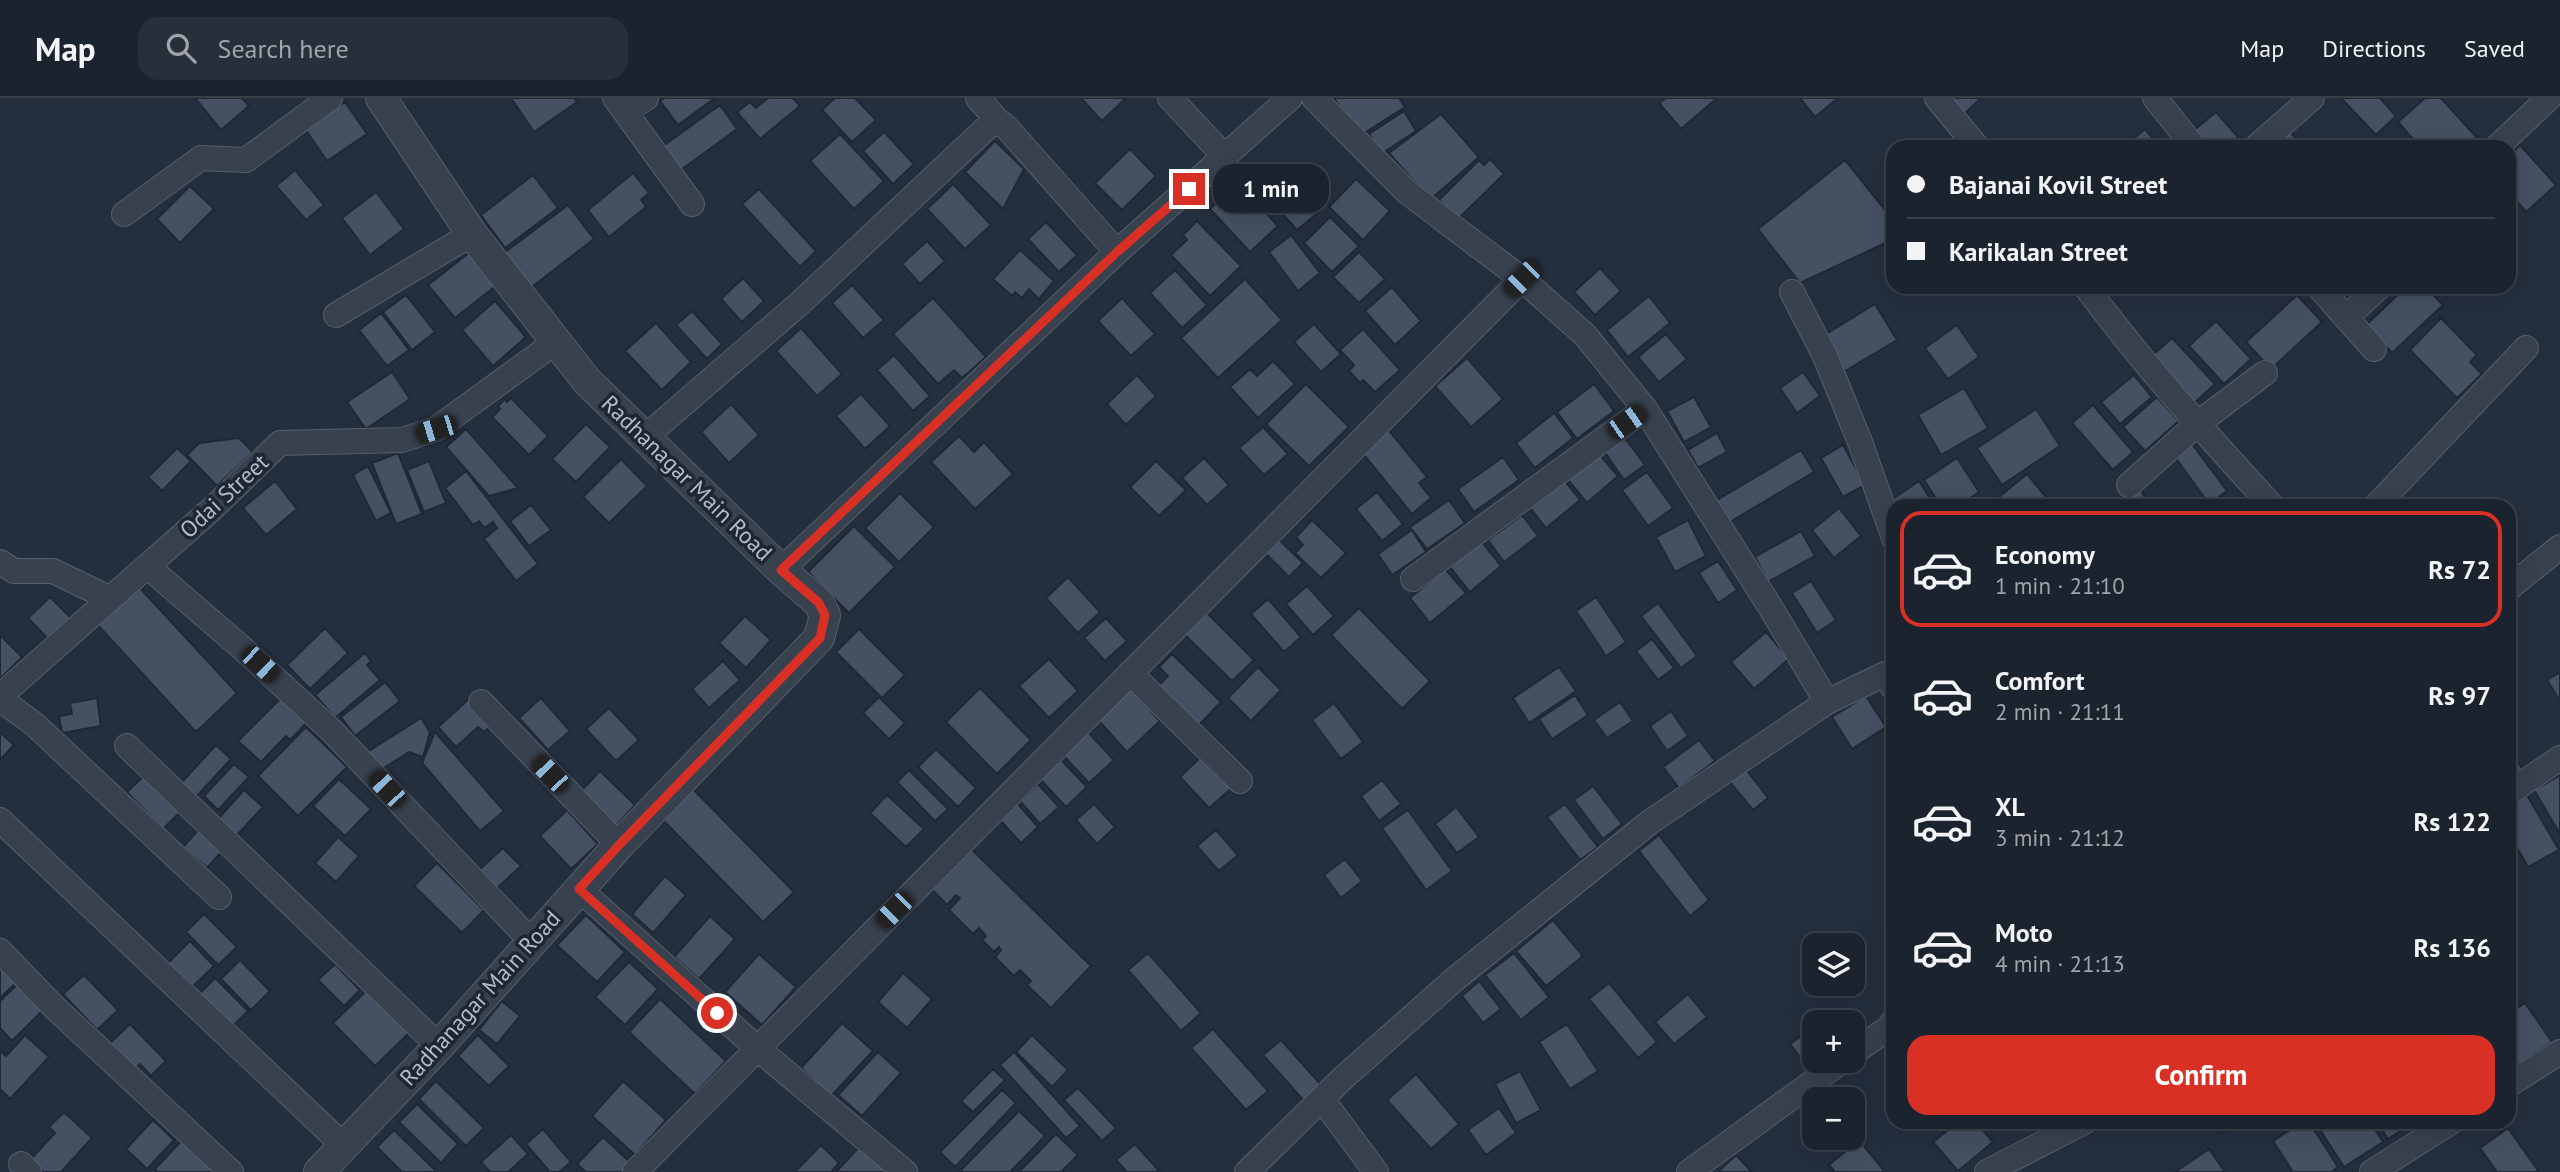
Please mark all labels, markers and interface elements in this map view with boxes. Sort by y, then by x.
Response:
search box [138,17,628,80]
text: Map [35,27,96,70]
icon: search [162,29,200,67]
text: Search here [218,32,349,65]
text: Map [2240,33,2284,64]
text: Directions [2322,33,2426,64]
text: Saved [2464,33,2525,64]
callout: 1 min [1214,164,1329,214]
text: Bajanai Kovil Street [1949,168,2167,201]
route end [1173,173,1205,205]
text: 1 min [1243,174,1299,203]
text: Karikalan Street [1949,235,2128,268]
car [1500,257,1545,301]
street label: Radhanagar Main Road [596,389,779,567]
car [1604,401,1651,443]
car [413,413,460,445]
street label: Odai Street [173,447,274,544]
icon: car [1911,538,1974,601]
text: Economy [1995,538,2095,571]
text: Rs 72 [2428,553,2491,586]
text: 1 min · 21:10 [1995,571,2125,600]
car [238,642,283,686]
icon: car [1911,664,1974,727]
text: Comfort [1995,664,2085,697]
text: Rs 97 [2428,679,2491,712]
text: 2 min · 21:11 [1995,697,2125,726]
car [528,752,573,796]
car [365,766,410,812]
icon: car [1911,790,1974,853]
text: XL [1995,790,2025,823]
text: Rs 122 [2414,805,2491,838]
text: 3 min · 21:12 [1995,823,2125,852]
car [872,888,917,932]
street label: Radhanagar Main Road [393,904,566,1091]
icon: car [1911,916,1974,979]
text: Moto [1995,916,2053,949]
text: Rs 136 [2414,931,2491,964]
map controls [1802,933,1865,1150]
button: layers [1802,933,1865,996]
text: 4 min · 21:13 [1995,949,2125,978]
route start [701,997,733,1029]
button: + [1802,1010,1865,1073]
button: Confirm [1907,1035,2495,1115]
button: − [1802,1087,1865,1150]

